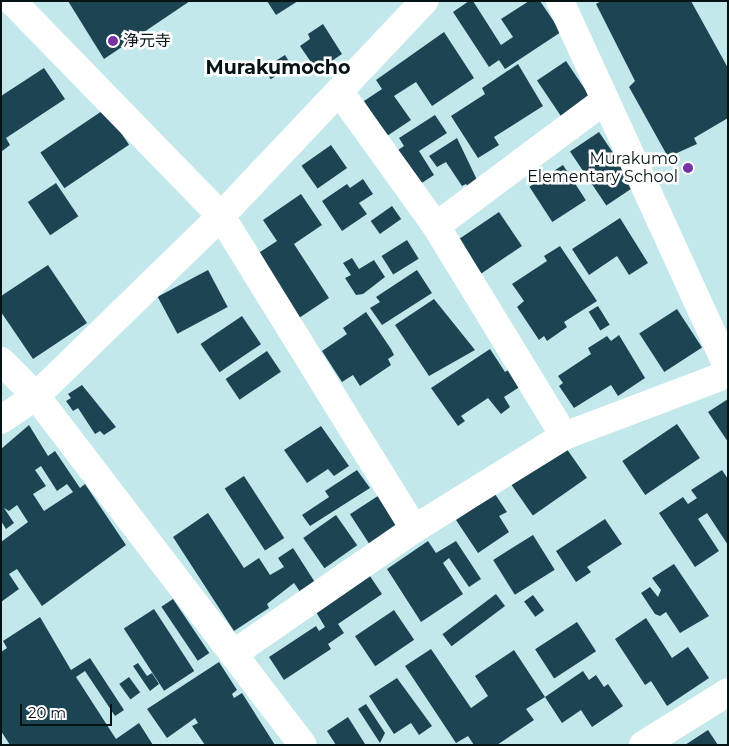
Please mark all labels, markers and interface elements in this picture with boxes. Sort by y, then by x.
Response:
place label: 浄元寺 [123,31,171,51]
marker: 浄元寺 [107,35,119,47]
district label: Murakumocho [206,57,350,79]
place label: Murakumo Elementary School [527,149,678,187]
marker: Murakumo Elementary School [682,162,694,174]
scale bar [22,694,115,726]
text: 20 m [28,703,66,722]

